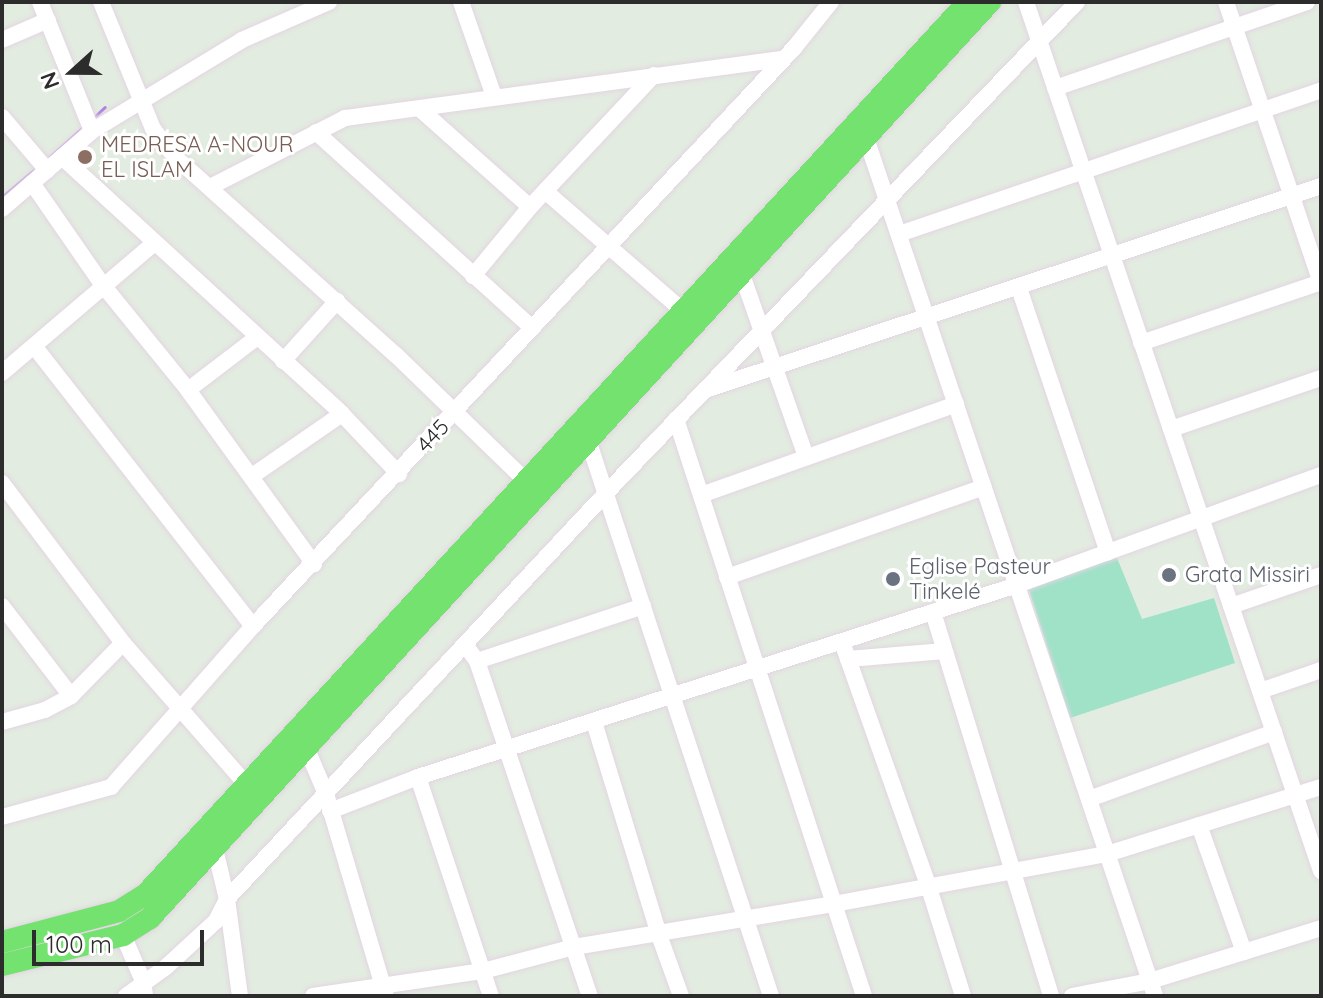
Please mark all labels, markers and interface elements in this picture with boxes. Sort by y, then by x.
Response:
north arrow [32,32,112,112]
text: N [34,68,66,93]
place label: MEDRESA A-NOUR EL ISLAM [101,131,293,182]
marker: MEDRESA A-NOUR EL ISLAM [76,148,94,166]
street label: 445 [411,414,455,458]
place label: Eglise Pasteur Tinkelé [909,553,1051,604]
place label: Grata Missiri [1185,562,1310,588]
marker: Grata Missiri [1160,566,1178,584]
marker: Eglise Pasteur Tinkelé [884,570,902,588]
scale bar [36,914,208,964]
text: 100 m [46,929,112,959]

